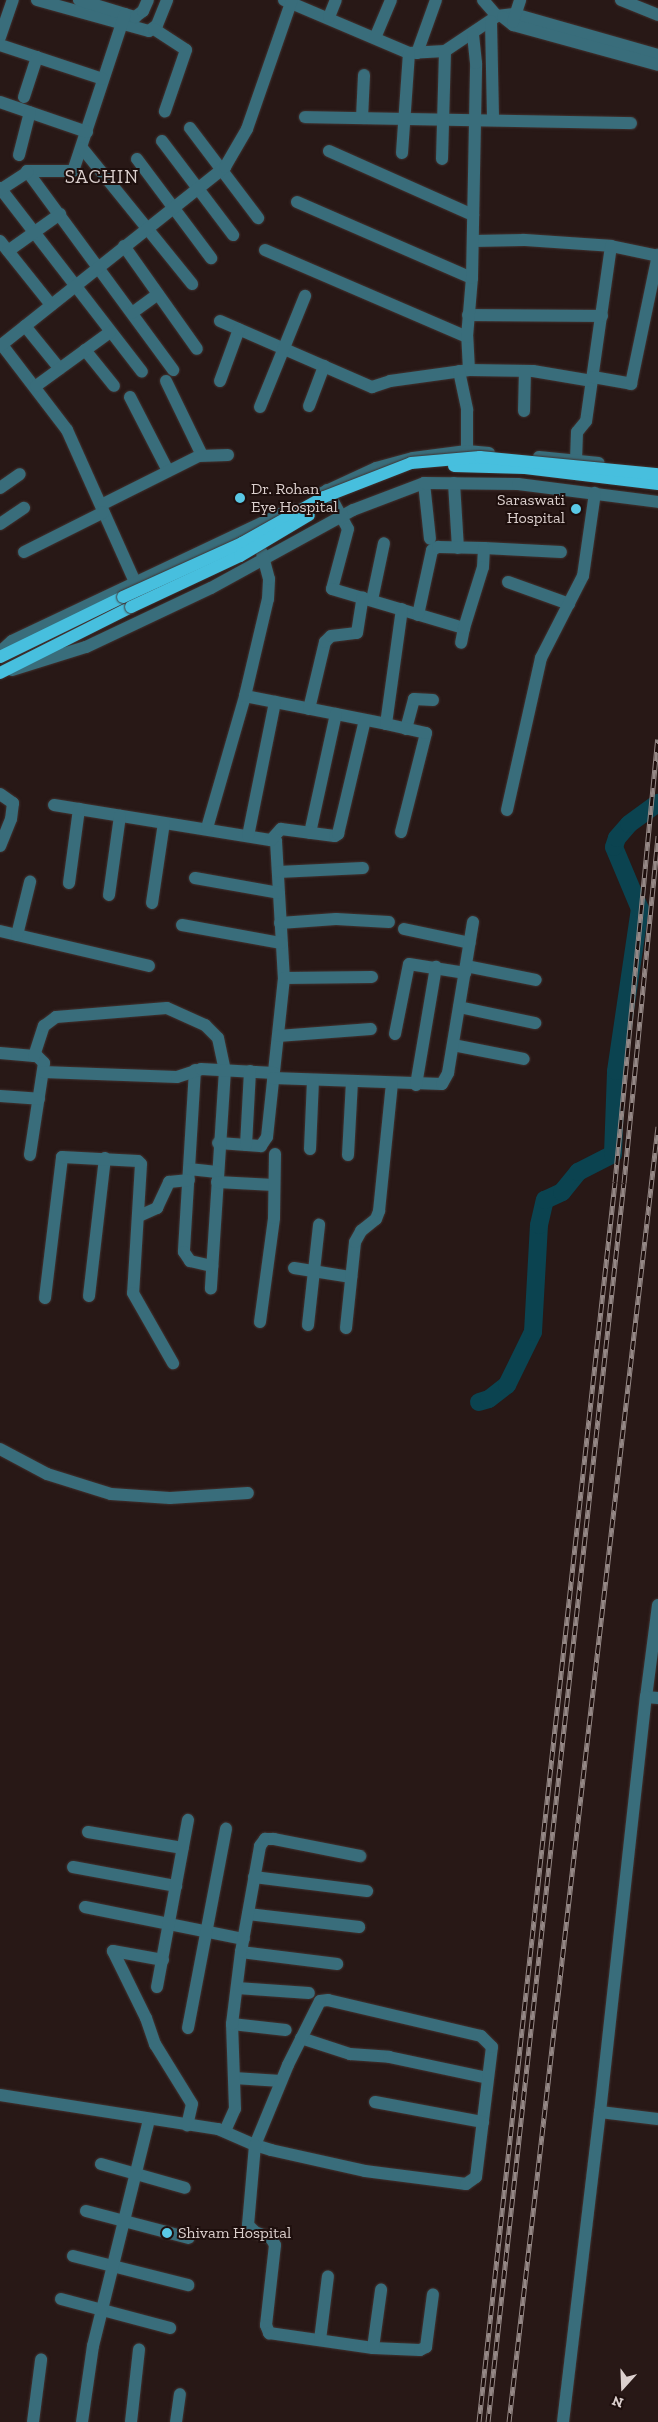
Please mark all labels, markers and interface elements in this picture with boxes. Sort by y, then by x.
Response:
district label: SACHIN [64,166,140,188]
place label: Dr. Rohan Eye Hospital [251,479,338,517]
place label: Saraswati Hospital [497,490,565,528]
marker: Dr. Rohan Eye Hospital [233,491,247,505]
marker: Saraswati Hospital [569,502,583,516]
place label: Shivam Hospital [178,2223,291,2243]
marker: Shivam Hospital [160,2226,174,2240]
north arrow [598,2362,648,2412]
text: N [610,2392,626,2411]

